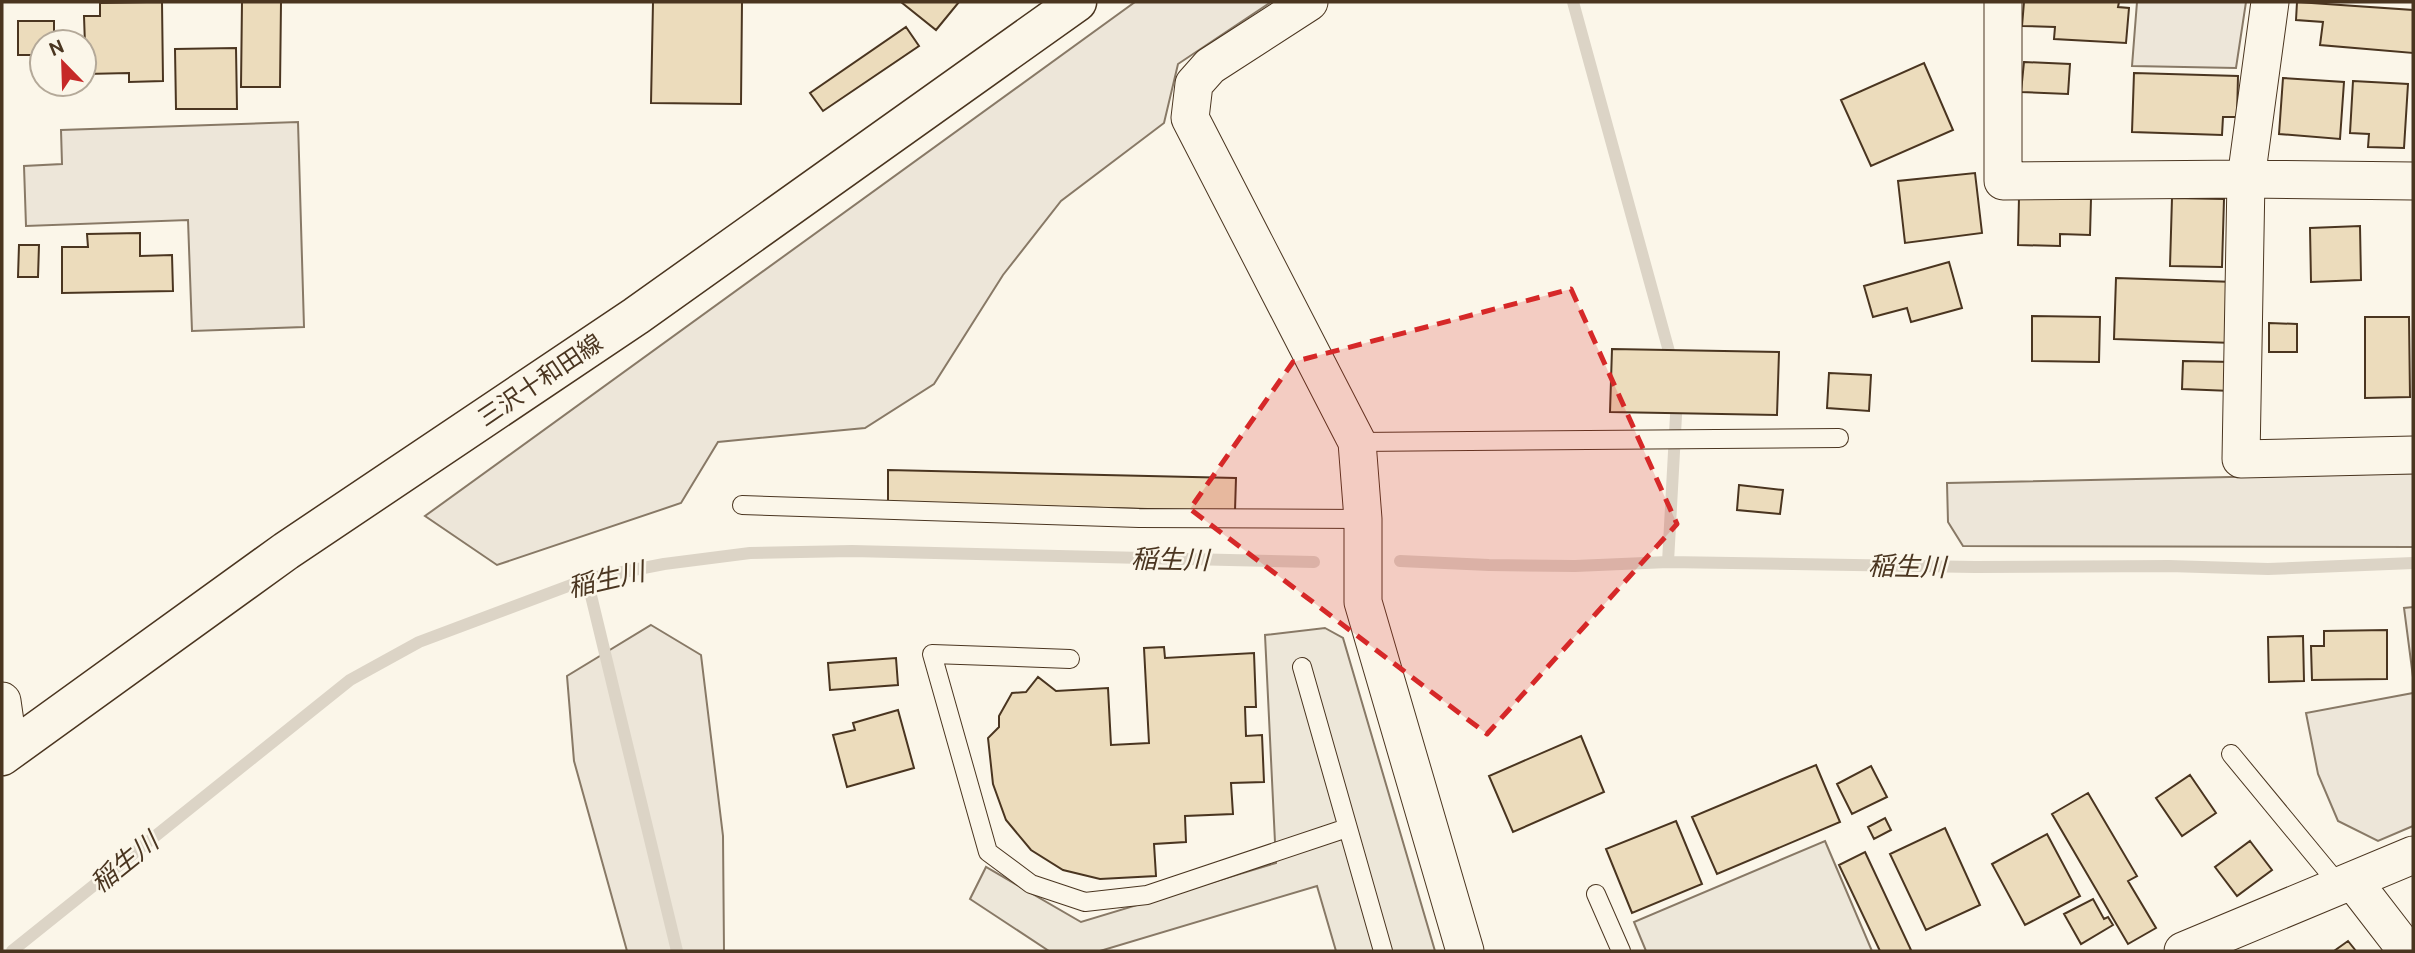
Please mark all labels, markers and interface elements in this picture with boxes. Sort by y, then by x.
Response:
north arrow [28,28,98,98]
text: N [46,34,67,60]
street label: 三沢十和田線 [473,329,607,431]
water label: 稲生川 [1131,544,1212,574]
water label: 稲生川 [1868,551,1949,581]
water label: 稲生川 [565,555,650,602]
water label: 稲生川 [85,824,166,898]

